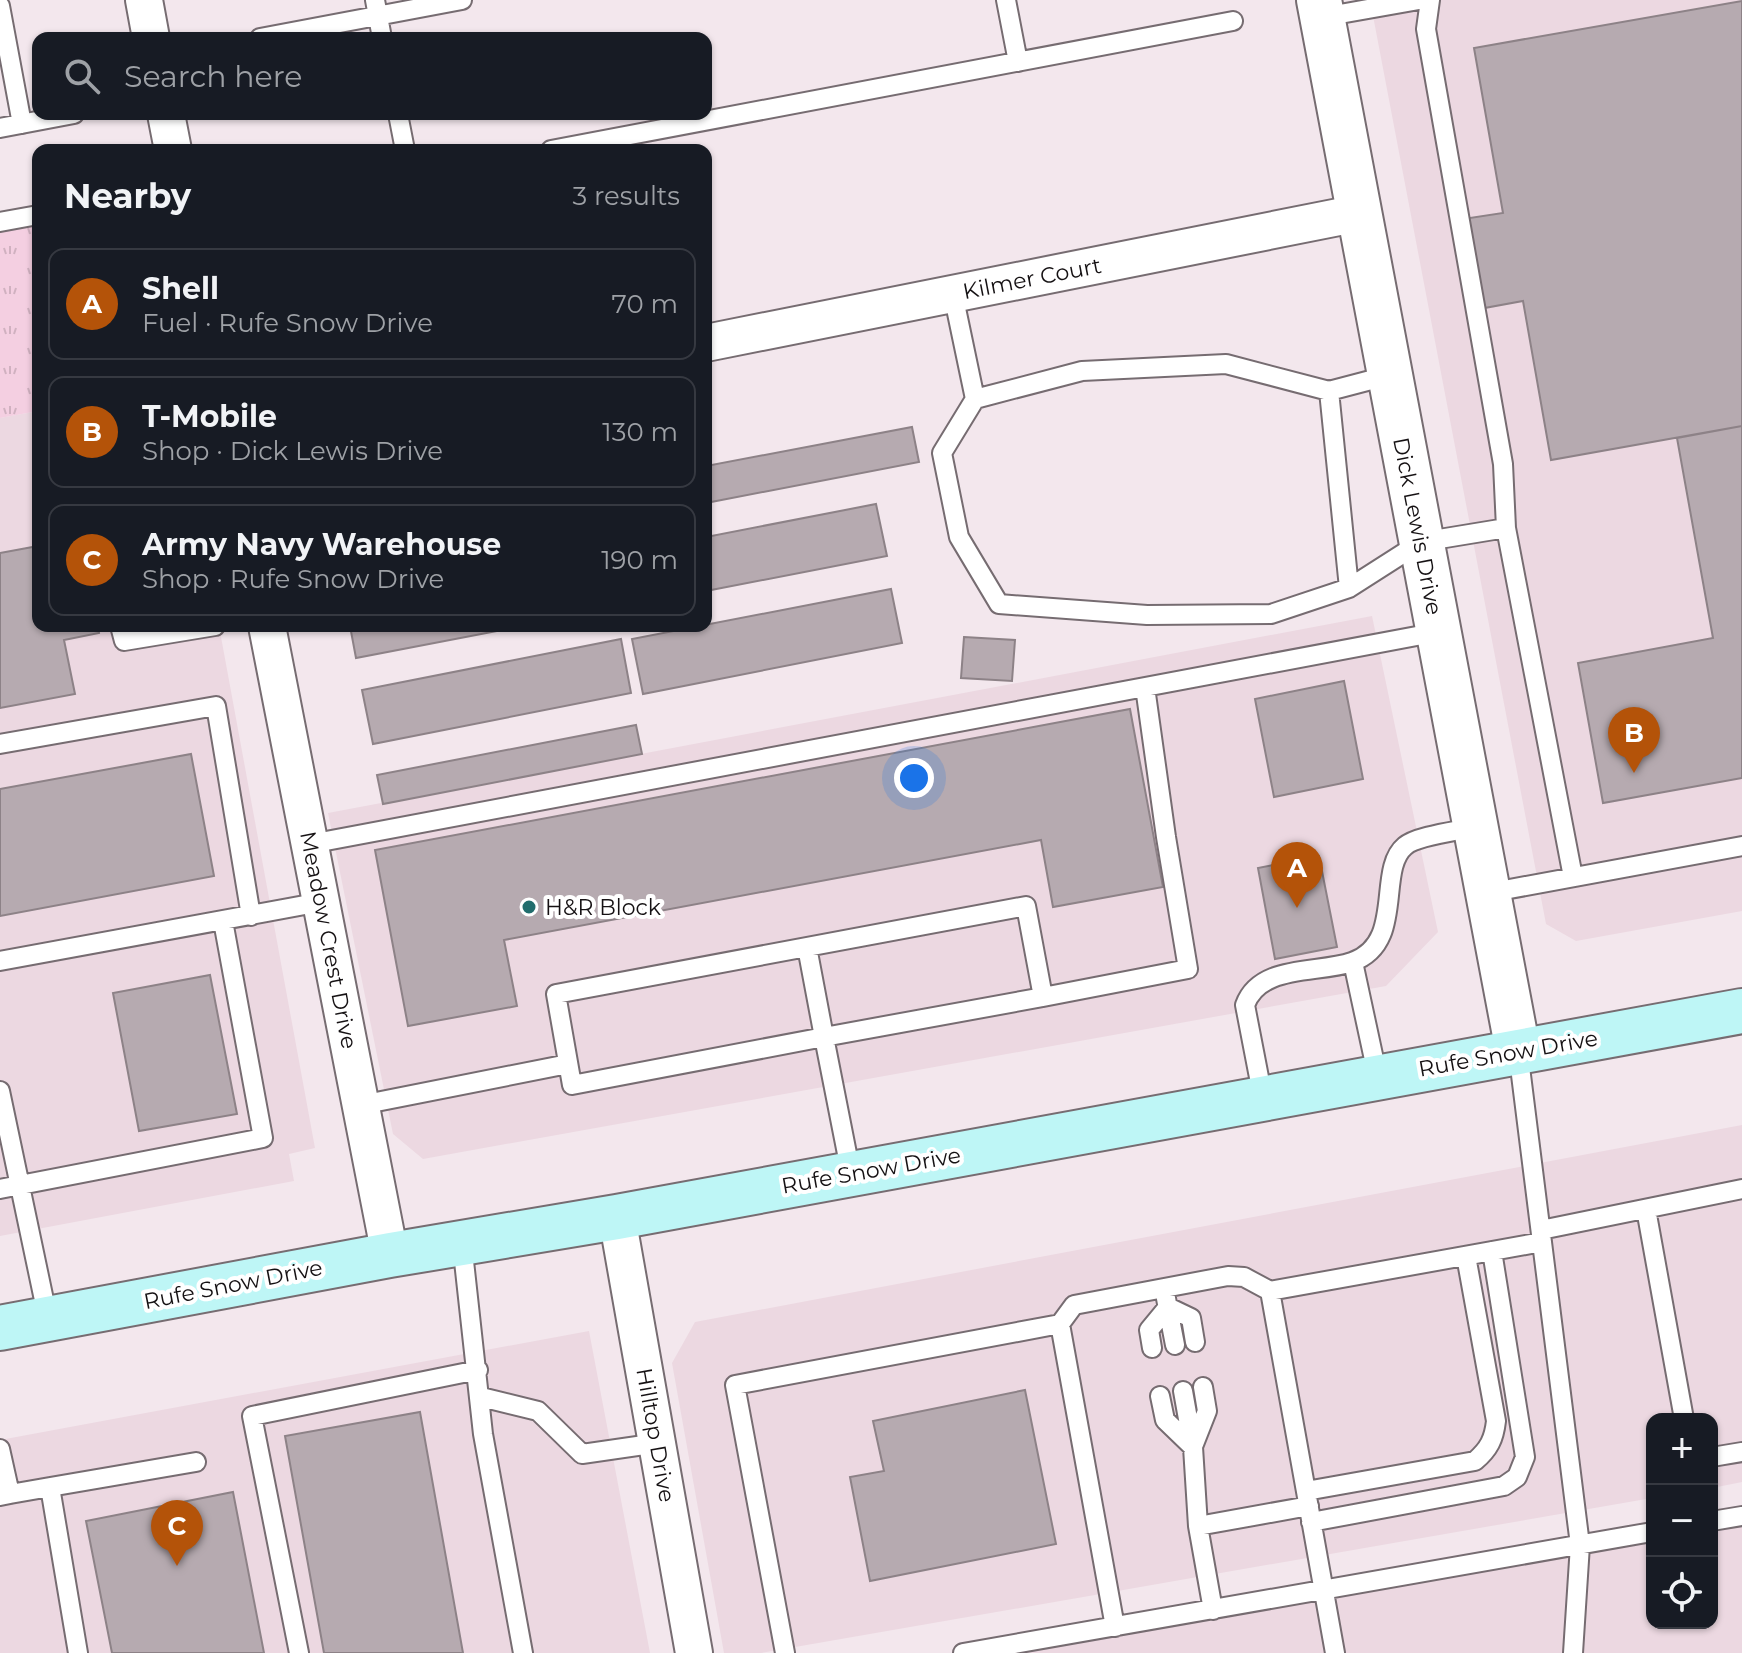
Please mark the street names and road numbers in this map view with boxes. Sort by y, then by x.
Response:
street label: Kilmer Court [961,252,1104,305]
street label: Dick Lewis Drive [1387,435,1448,617]
street label: Meadow Crest Drive [294,829,363,1051]
street label: Rufe Snow Drive [1416,1024,1600,1083]
street label: Rufe Snow Drive [779,1141,963,1200]
street label: Rufe Snow Drive [141,1254,325,1315]
street label: Hilltop Drive [630,1366,681,1504]

